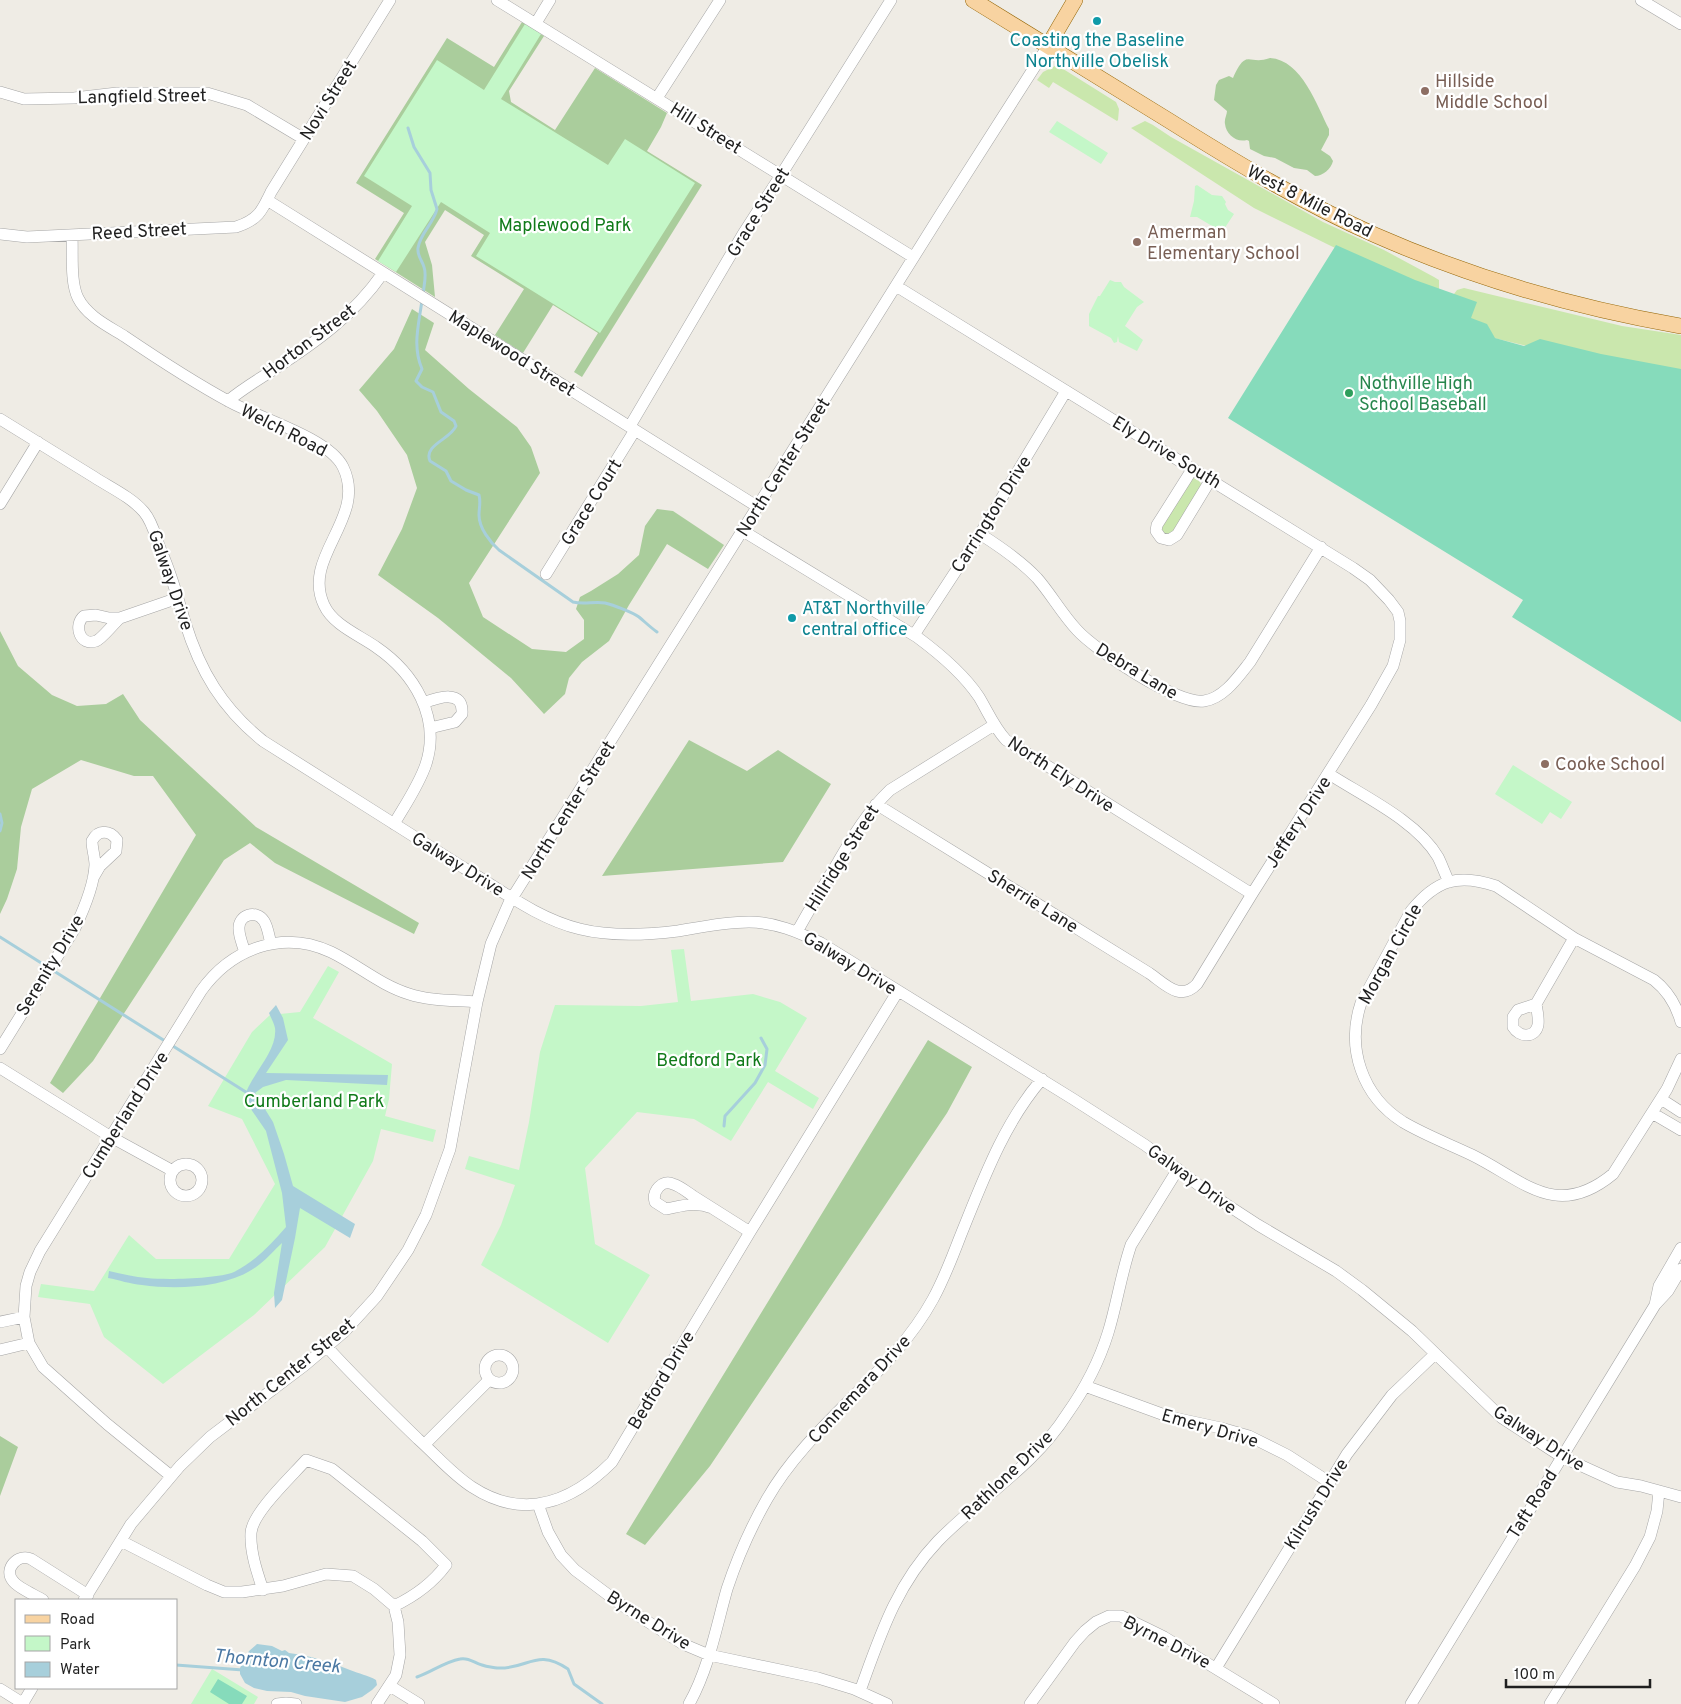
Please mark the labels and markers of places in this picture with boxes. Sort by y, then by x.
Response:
marker: Coasting the Baseline Northville Obelisk [1091,15,1103,27]
place label: Coasting the Baseline Northville Obelisk [1009,30,1185,74]
place label: Hillside Middle School [1435,71,1548,115]
marker: Hillside Middle School [1419,85,1431,97]
place label: Amerman Elementary School [1147,222,1300,266]
marker: Amerman Elementary School [1131,236,1143,248]
place label: Nothville High School Baseball [1359,373,1487,417]
marker: Nothville High School Baseball [1343,387,1355,399]
place label: AT&T Northville central office [802,598,925,642]
marker: AT&T Northville central office [786,612,798,624]
place label: Cooke School [1555,754,1665,777]
marker: Cooke School [1539,758,1551,770]

